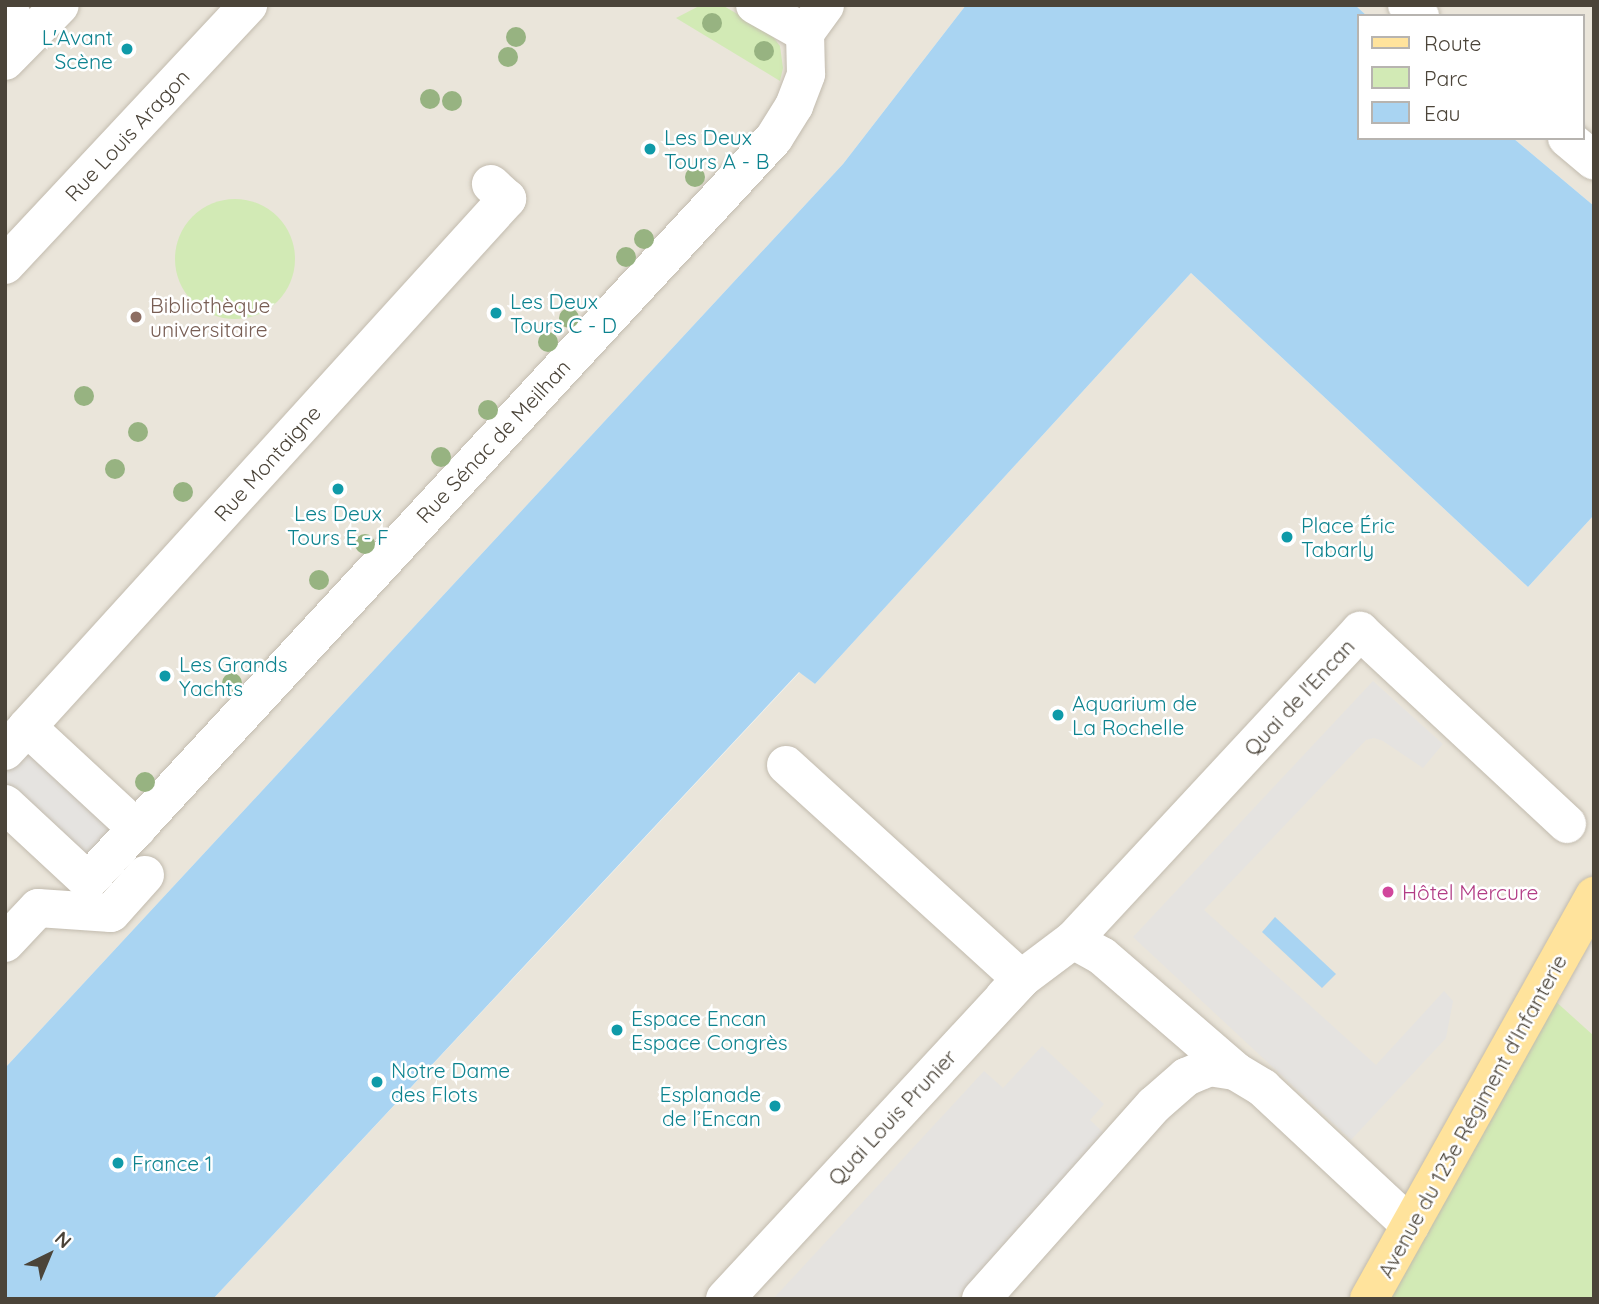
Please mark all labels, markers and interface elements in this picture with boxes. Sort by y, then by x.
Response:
legend [1358,14,1585,140]
place label: L'Avant Scène [42,24,113,74]
text: Route [1424,30,1481,56]
marker: L'Avant Scène [119,41,135,57]
street label: Rue Louis Aragon [59,64,195,206]
text: Parc [1424,65,1468,91]
text: Eau [1424,100,1460,126]
place label: Les Deux Tours A - B [664,124,769,174]
marker: Les Deux Tours A - B [642,141,658,157]
place label: Les Deux Tours C - D [510,288,617,338]
place label: Bibliothèque universitaire [150,292,270,342]
marker: Les Deux Tours C - D [488,305,504,321]
marker: Bibliothèque universitaire [128,309,144,325]
street label: Rue Sénac de Meilhan [411,354,575,528]
street label: Rue Montaigne [208,400,326,526]
marker: Les Deux Tours E - F [330,481,346,497]
place label: Les Deux Tours E - F [287,500,389,550]
place label: Place Éric Tabarly [1301,512,1395,562]
marker: Place Éric Tabarly [1279,529,1295,545]
street label: Quai de l'Encan [1239,633,1359,761]
place label: Les Grands Yachts [179,651,287,701]
marker: Les Grands Yachts [157,668,173,684]
place label: Aquarium de La Rochelle [1072,690,1197,740]
marker: Aquarium de La Rochelle [1050,707,1066,723]
place label: Hôtel Mercure [1402,879,1538,905]
marker: Hôtel Mercure [1380,884,1396,900]
street label: Avenue du 123e Régiment d'Infanterie [1372,950,1572,1282]
place label: Espace Encan Espace Congrès [631,1005,788,1055]
marker: Espace Encan Espace Congrès [609,1022,625,1038]
street label: Quai Louis Prunier [823,1044,961,1190]
place label: Notre Dame des Flots [391,1057,510,1107]
marker: Notre Dame des Flots [369,1074,385,1090]
place label: Esplanade de l’Encan [659,1081,761,1131]
marker: Esplanade de l’Encan [767,1098,783,1114]
place label: France 1 [132,1150,213,1176]
marker: France 1 [110,1155,126,1171]
north arrow [14,1220,84,1290]
text: N [50,1226,77,1253]

